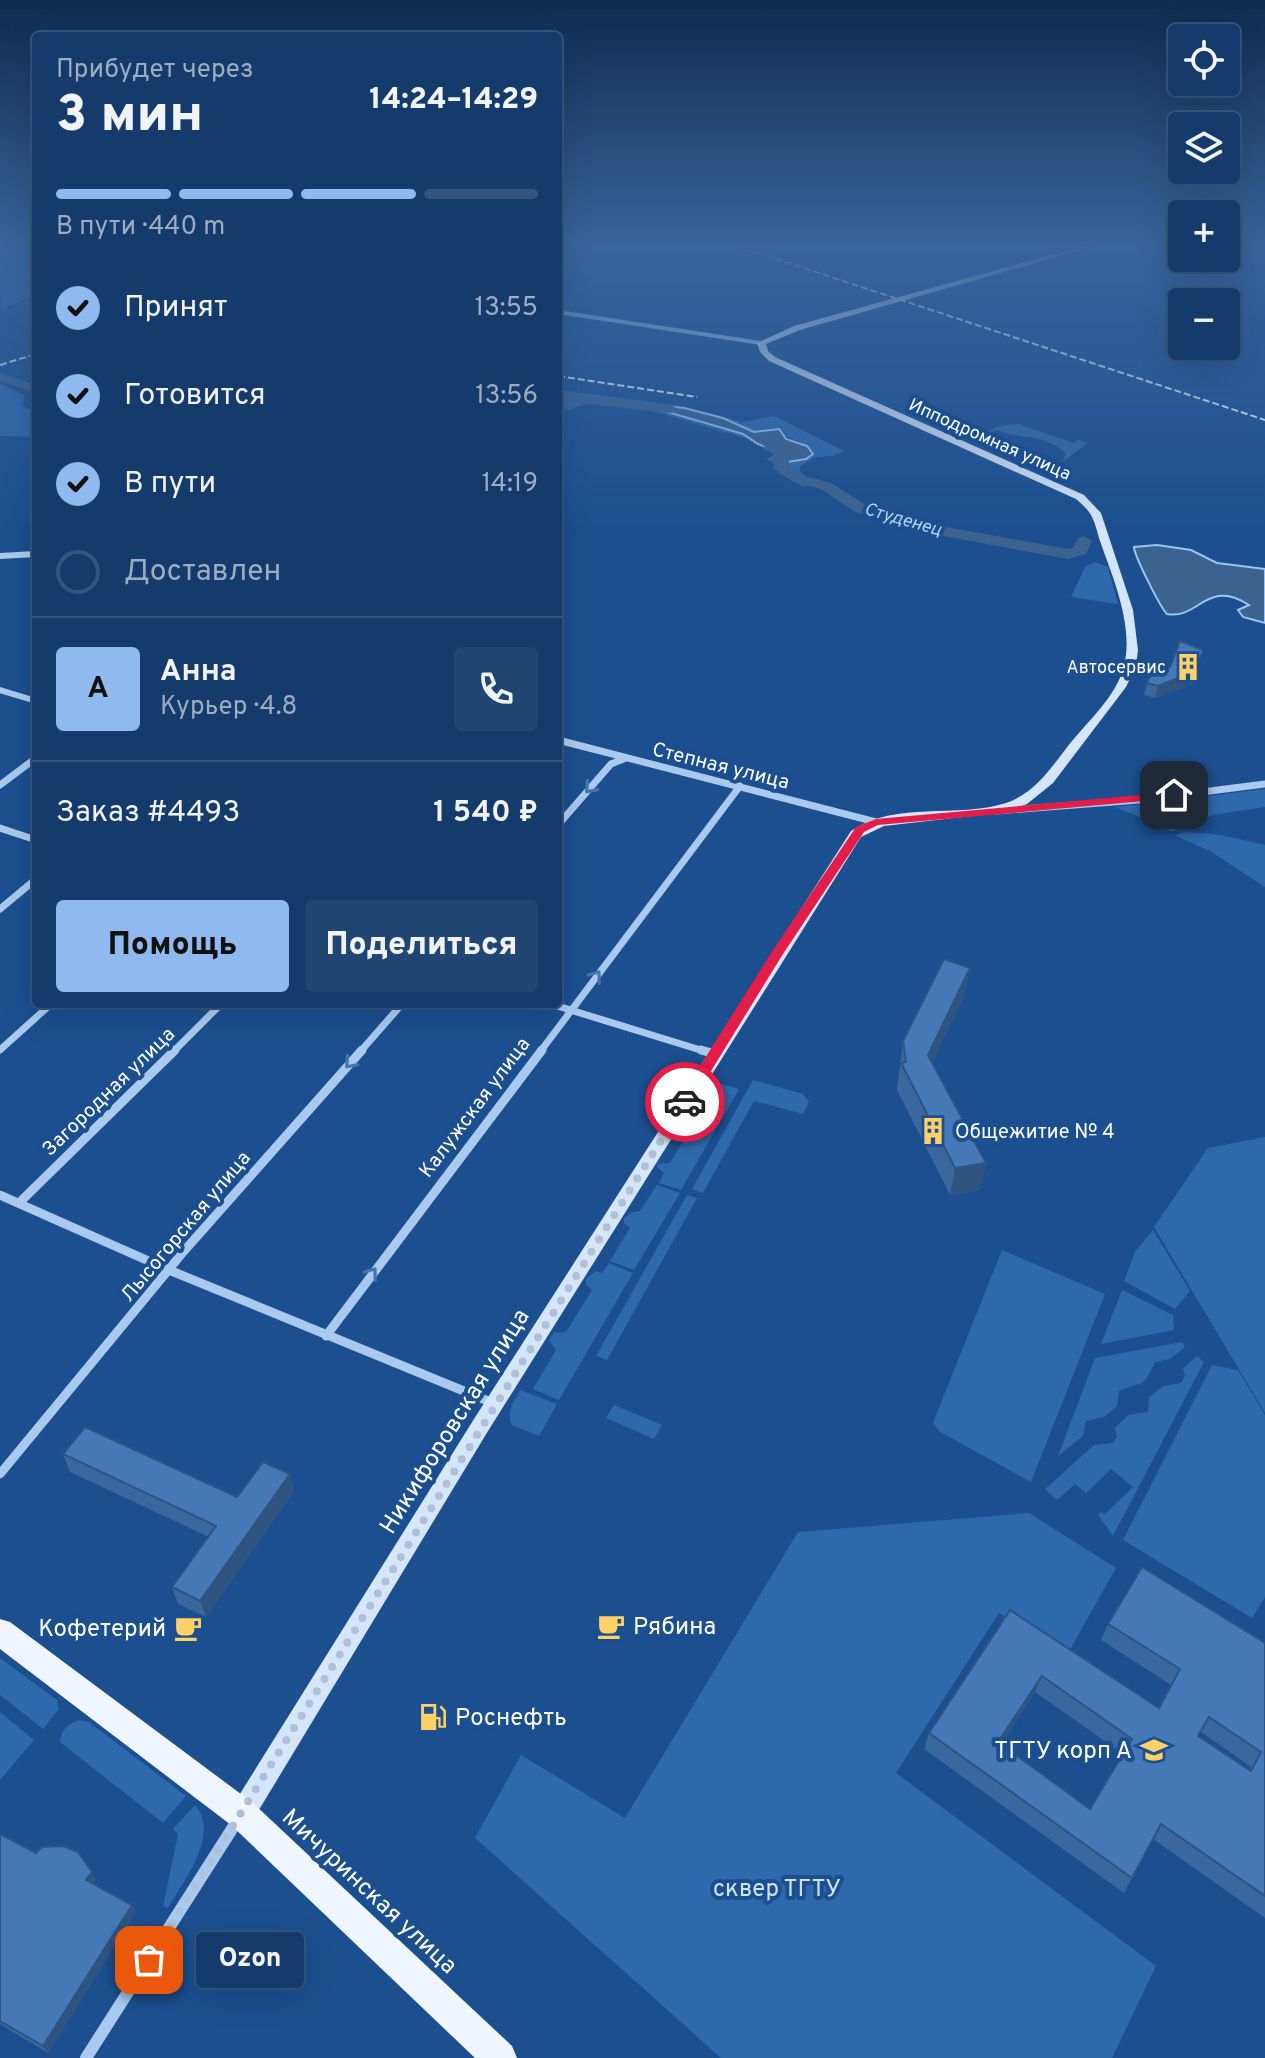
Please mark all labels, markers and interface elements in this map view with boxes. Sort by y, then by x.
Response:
map controls [1168,24,1240,360]
button: locate [1168,24,1240,96]
text: Прибудет через [56,54,254,87]
text: 14:24–14:29 [369,82,538,119]
text: 3 мин [56,84,203,150]
button: layers [1168,112,1240,184]
button: + [1168,200,1240,272]
text: В пути · 440 m [56,211,225,244]
icon: check [56,286,100,330]
button: − [1168,288,1240,360]
text: Принят [124,290,228,327]
text: 13:55 [475,292,538,325]
icon: check [56,374,100,418]
text: Готовится [124,378,266,415]
text: 13:56 [475,380,538,413]
street label: Ипподромная улица [905,394,1074,487]
icon: check [56,462,100,506]
text: В пути [124,466,216,503]
text: 14:19 [482,468,538,501]
water label: Студенец [861,498,944,543]
text: Доставлен [124,554,281,591]
button: phone [454,647,538,731]
building icon: Автосервис [1173,652,1203,682]
text: Анна [160,654,237,691]
place label: Автосервис [1066,657,1166,680]
text: А [87,671,109,708]
text: Курьер · 4.8 [160,691,297,724]
street label: Степная улица [649,737,792,797]
pin [1140,761,1208,829]
icon: home [1152,773,1196,817]
one-way arrow [585,779,600,793]
text: Заказ #4493 [56,795,240,832]
text: 1 540 ₽ [433,795,538,832]
button: Помощь [56,900,289,992]
button: Поделиться [305,900,538,992]
one-way arrow [586,970,601,985]
street label: Загородная улица [37,1022,181,1163]
street label: Калужская улица [414,1033,537,1184]
one-way arrow [345,1053,360,1068]
courier [645,1062,725,1142]
icon: car [663,1080,707,1124]
building icon: Общежитие № 4 [918,1116,948,1146]
place label: Общежитие № 4 [955,1120,1115,1146]
street label: Лысогорская улица [116,1146,257,1308]
one-way arrow [362,1267,376,1281]
street label: Никифоровская улица [374,1304,537,1540]
cafe icon: Рябина [596,1611,626,1641]
cafe icon: Кофетерий [173,1613,203,1643]
place label: Рябина [633,1613,716,1643]
place label: Кофетерий [38,1615,166,1645]
fuel station icon: Роснефть [418,1702,448,1732]
place label: Роснефть [455,1704,567,1734]
school or university icon: ТГТУ корп А [1139,1735,1169,1765]
place label: ТГТУ корп А [994,1737,1132,1767]
street label: Мичуринская улица [275,1803,463,1982]
park label: сквер ТГТУ [713,1875,841,1905]
pin [115,1926,183,1994]
callout: Ozon [197,1932,305,1988]
icon: bag [127,1938,171,1982]
text: Ozon [219,1943,281,1976]

